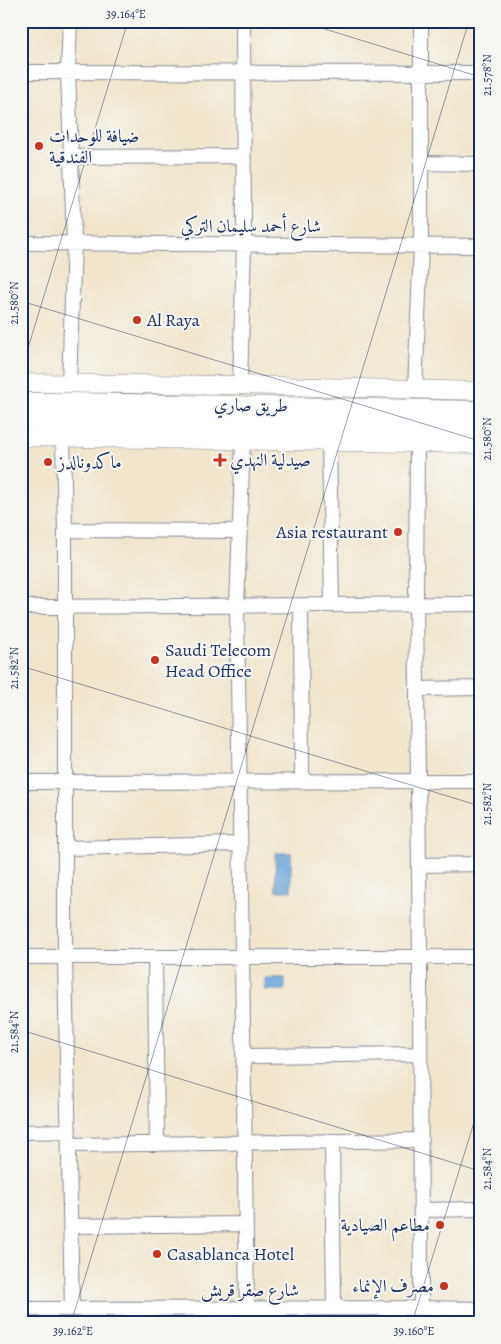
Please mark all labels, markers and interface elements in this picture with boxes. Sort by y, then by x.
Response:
text: 39.164°E [106,6,146,22]
text: 21.578°N [479,54,495,96]
place label: ضيافة للوحدات الفندقية [49,124,139,169]
marker: ضيافة للوحدات الفندقية [33,140,45,152]
street label: شارع أحمد سليمان التركي [181,213,321,241]
text: 21.580°N [6,281,22,325]
place label: Al Raya [146,308,201,332]
marker: Al Raya [131,314,143,326]
street label: طريق صاري [214,392,288,421]
text: 21.580°N [479,417,495,461]
place label: صيدلية النهدي [230,448,311,475]
place label: ماكدونالدز [56,450,122,474]
marker: صيدلية النهدي [214,454,226,466]
marker: ماكدونالدز [42,456,54,468]
place label: Asia restaurant [275,520,388,544]
marker: Asia restaurant [392,526,404,538]
place label: Saudi Telecom Head Office [165,638,271,683]
text: 21.582°N [6,646,22,689]
marker: Saudi Telecom Head Office [149,654,161,666]
text: 21.582°N [479,782,495,825]
text: 21.584°N [6,1011,22,1053]
text: 21.584°N [479,1148,495,1190]
place label: مطاعم الصيادية [341,1213,430,1242]
marker: مطاعم الصيادية [434,1219,446,1231]
place label: Casablanca Hotel [167,1242,295,1266]
marker: Casablanca Hotel [151,1248,163,1260]
place label: مصرف الإنماء [352,1274,434,1299]
street label: شارع صقر قريش [201,1278,299,1305]
marker: مصرف الإنماء [438,1280,450,1292]
text: 39.162°E [53,1323,93,1339]
text: 39.160°E [394,1323,434,1339]

